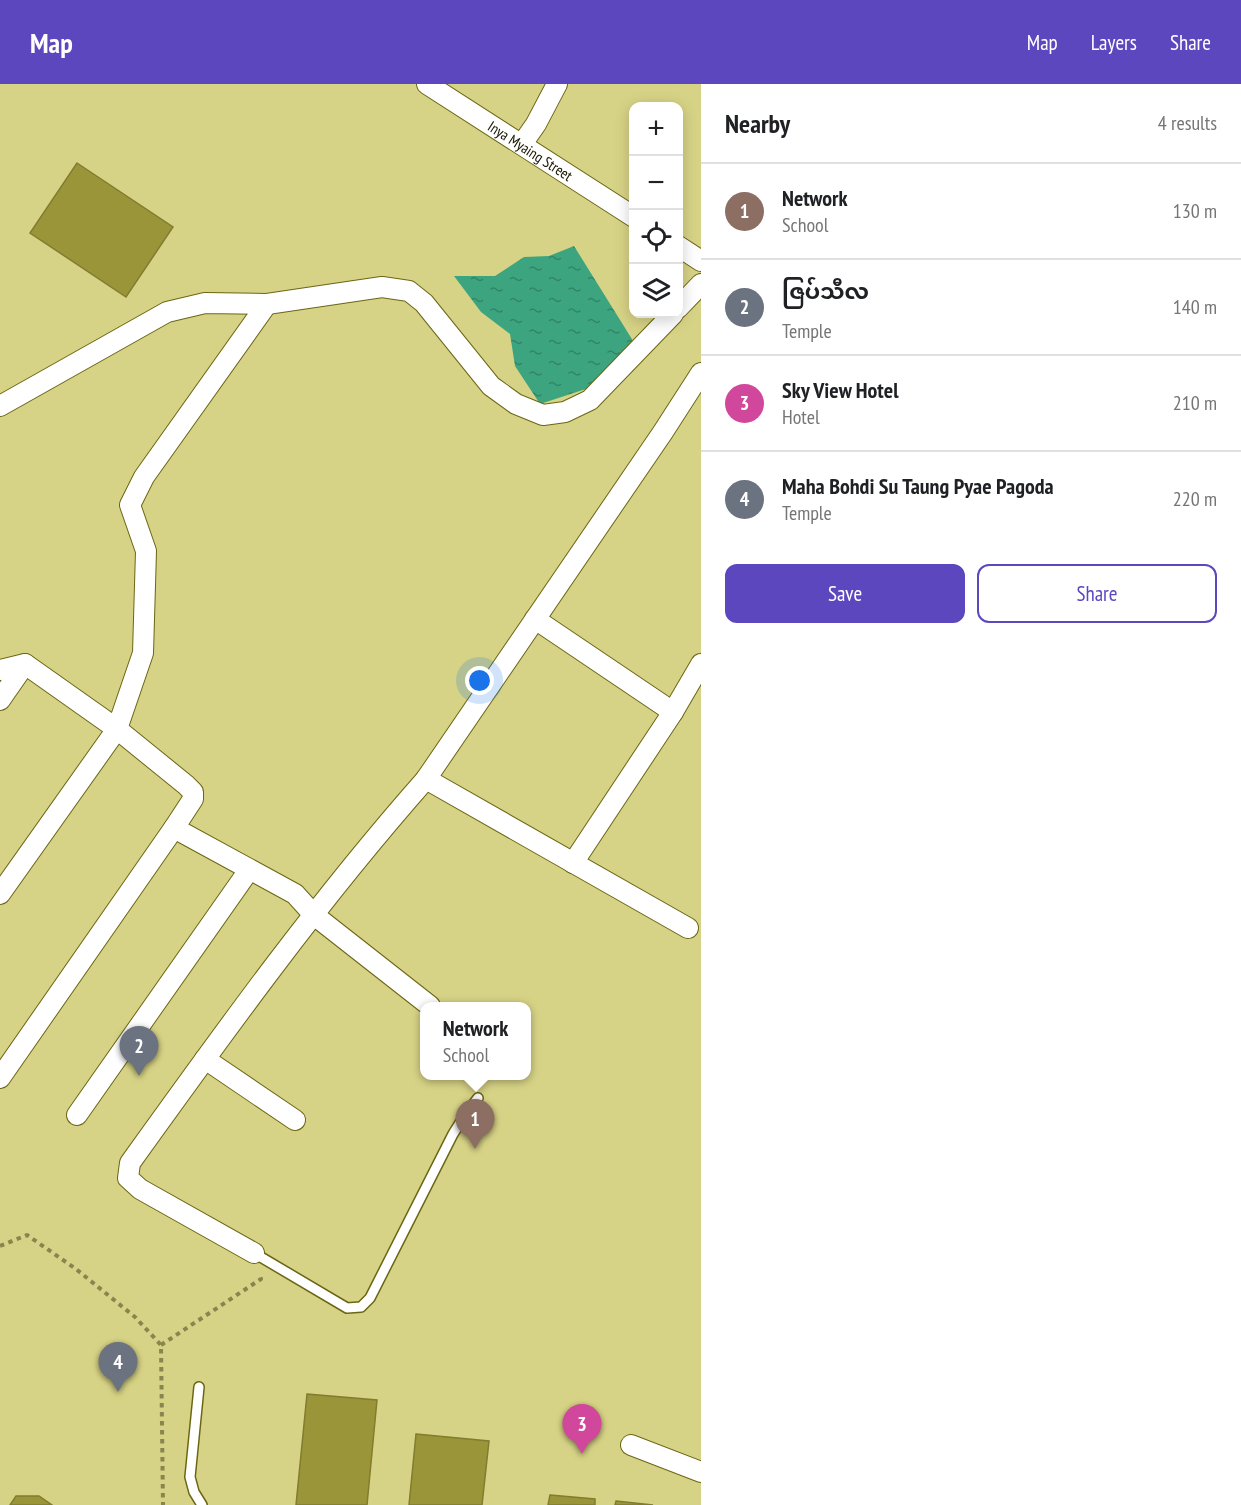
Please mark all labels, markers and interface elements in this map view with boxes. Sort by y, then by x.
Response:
text: Map [30,24,73,61]
text: Map [1027,29,1058,56]
text: Layers [1091,29,1137,56]
text: Share [1170,29,1211,56]
map controls [629,102,683,318]
button: + [629,102,683,156]
text: Nearby [725,107,790,140]
text: 4 results [1158,110,1217,136]
street label: Inya Myaing Street [485,116,576,185]
button: − [629,156,683,210]
text: Network [782,184,848,212]
text: 1 [740,198,749,224]
text: 130 m [1173,198,1217,224]
button: locate [629,210,683,264]
text: School [782,212,828,238]
button: layers [629,264,683,318]
text: ဇြပ်သီလ [782,277,869,305]
text: 2 [740,294,749,320]
text: 140 m [1173,294,1217,320]
text: Temple [782,318,832,344]
text: Sky View Hotel [782,376,899,404]
text: 3 [740,390,749,416]
text: 210 m [1173,390,1217,416]
text: Hotel [782,404,820,430]
text: Maha Bohdi Su Taung Pyae Pagoda [782,472,1054,500]
text: 4 [740,486,749,512]
text: 220 m [1173,486,1217,512]
text: Temple [782,500,832,526]
button: Save [725,564,965,623]
button: Share [977,564,1217,623]
your location [465,666,494,695]
popup [420,1002,531,1080]
text: Network [443,1014,508,1042]
pin: 2 [120,1026,158,1076]
text: School [443,1042,489,1068]
pin: 1 [456,1100,494,1149]
pin: 4 [98,1342,138,1392]
pin: 3 [562,1404,602,1454]

